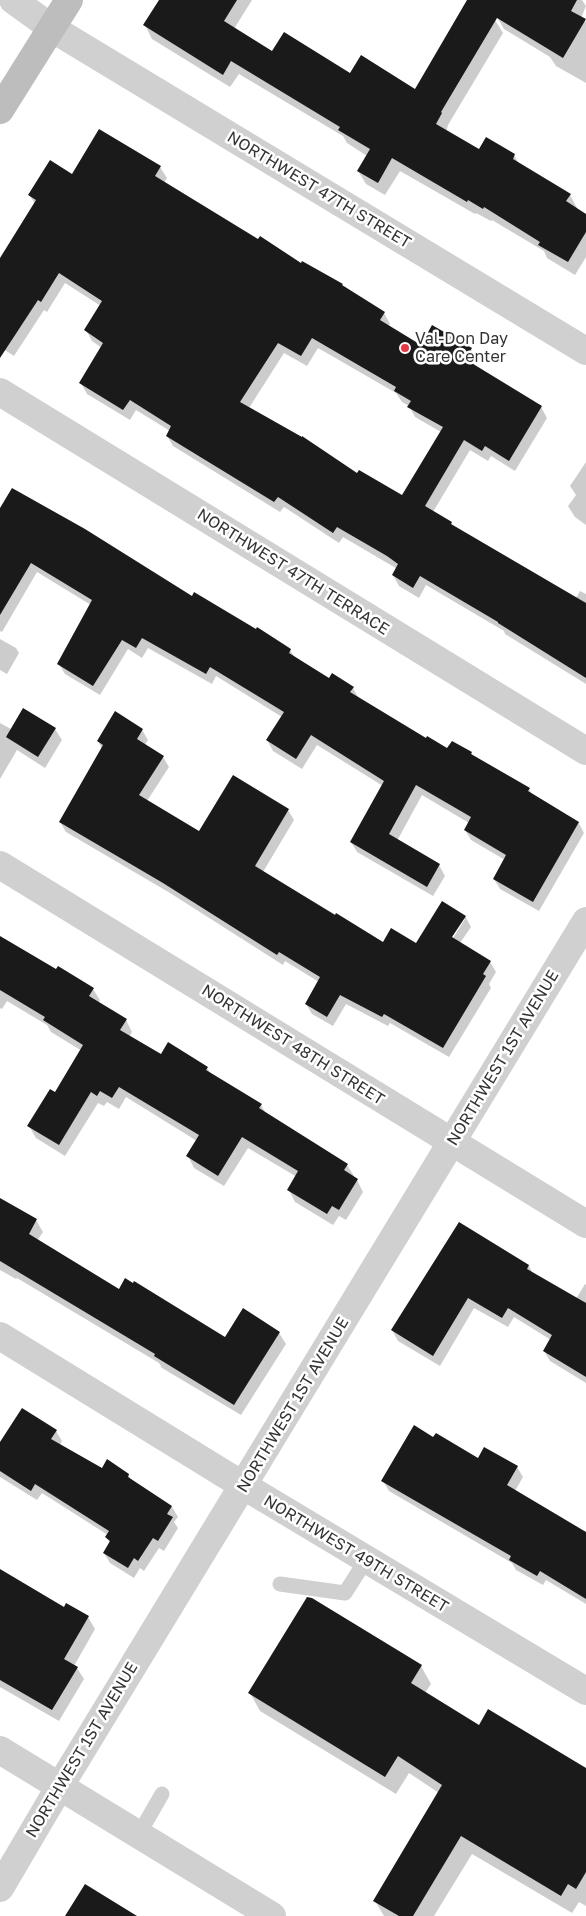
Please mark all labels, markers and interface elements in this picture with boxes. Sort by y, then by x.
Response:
street label: NORTHWEST 47TH STREET [224,128,414,252]
place label: Val-Don Day Care Center [415,329,508,367]
marker: Val-Don Day Care Center [399,342,411,354]
street label: NORTHWEST 47TH TERRACE [193,505,393,639]
street label: NORTHWEST 1ST AVENUE [443,967,563,1149]
street label: NORTHWEST 48TH STREET [198,981,388,1109]
street label: NORTHWEST 1ST AVENUE [233,1314,353,1496]
street label: NORTHWEST 49TH STREET [260,1491,452,1617]
street label: NORTHWEST 1ST AVENUE [22,1659,142,1841]

